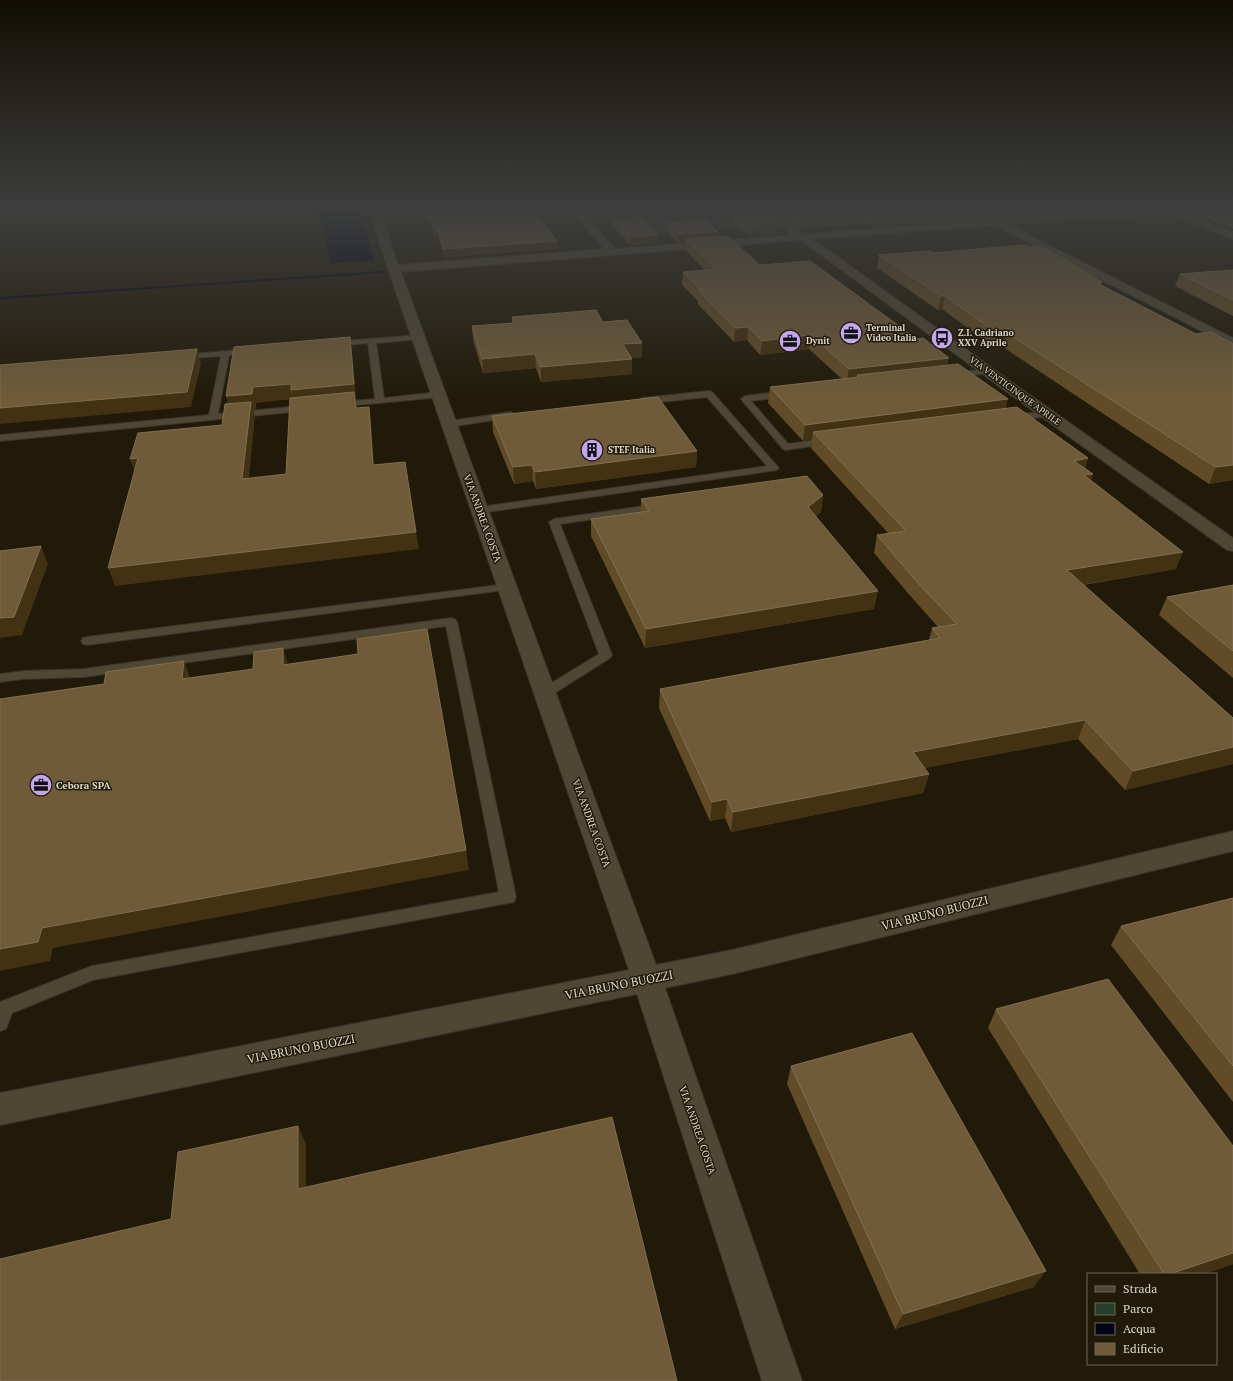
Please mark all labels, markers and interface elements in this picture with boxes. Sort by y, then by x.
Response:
office icon: Terminal Video Italia [838,320,864,346]
place label: Terminal Video Italia [866,322,917,344]
bus stop icon: Z.I. Cadriano XXV Aprile [929,325,955,351]
place label: Z.I. Cadriano XXV Aprile [958,327,1014,349]
office icon: Dynit [777,328,803,354]
place label: Dynit [806,335,830,347]
street label: VIA VENTICINQUE APRILE [967,354,1063,428]
building icon: STEF Italia [579,437,605,463]
place label: STEF Italia [608,444,655,456]
street label: VIA ANDREA COSTA [461,472,505,564]
office icon: Cebora SPA [28,772,54,798]
street label: VIA ANDREA COSTA [570,777,614,869]
place label: Cebora SPA [56,779,111,792]
street label: VIA BRUNO BUOZZI [880,892,990,933]
street label: VIA BRUNO BUOZZI [564,967,674,1002]
street label: VIA BRUNO BUOZZI [246,1031,356,1066]
street label: VIA ANDREA COSTA [676,1084,719,1176]
legend [1087,1273,1217,1365]
text: Strada [1123,1281,1157,1296]
text: Parco [1123,1301,1153,1316]
text: Acqua [1123,1321,1156,1336]
text: Edificio [1123,1341,1164,1356]

